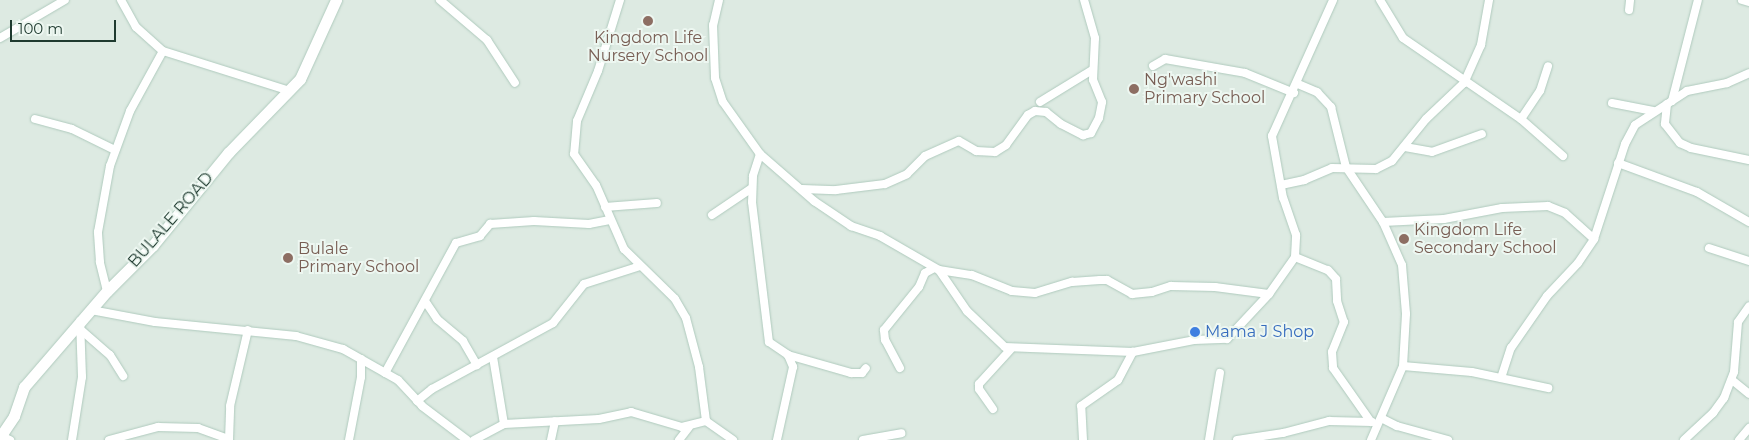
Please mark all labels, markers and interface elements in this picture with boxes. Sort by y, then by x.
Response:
scale bar [12,10,119,42]
marker: Kingdom Life Nursery School [642,15,654,27]
text: 100 m [18,19,63,38]
place label: Kingdom Life Nursery School [588,28,708,66]
place label: Ng'washi Primary School [1144,70,1265,108]
marker: Ng'washi Primary School [1128,83,1140,95]
street label: BULALE ROAD [125,169,217,271]
place label: Kingdom Life Secondary School [1414,220,1557,258]
marker: Kingdom Life Secondary School [1398,233,1410,245]
place label: Bulale Primary School [298,239,419,277]
marker: Bulale Primary School [282,252,294,264]
place label: Mama J Shop [1205,322,1314,342]
marker: Mama J Shop [1189,326,1201,338]

